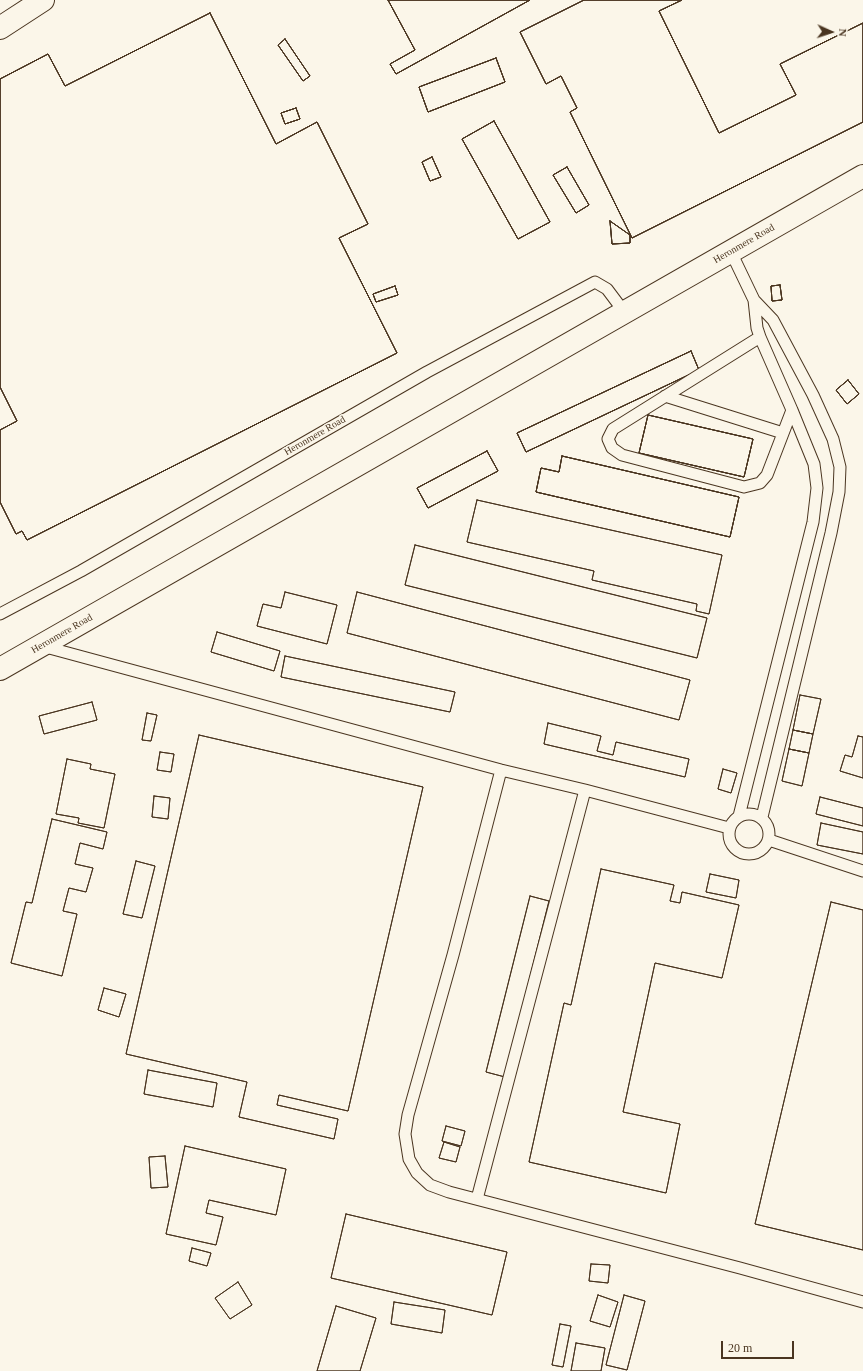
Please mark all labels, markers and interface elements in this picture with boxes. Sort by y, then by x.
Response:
north arrow [811,12,851,52]
text: N [837,28,849,37]
street label: Heronmere Road [711,222,777,266]
street label: Heronmere Road [282,414,348,458]
street label: Heronmere Road [29,612,95,656]
scale bar [723,1333,796,1359]
text: 20 m [728,1341,752,1355]

